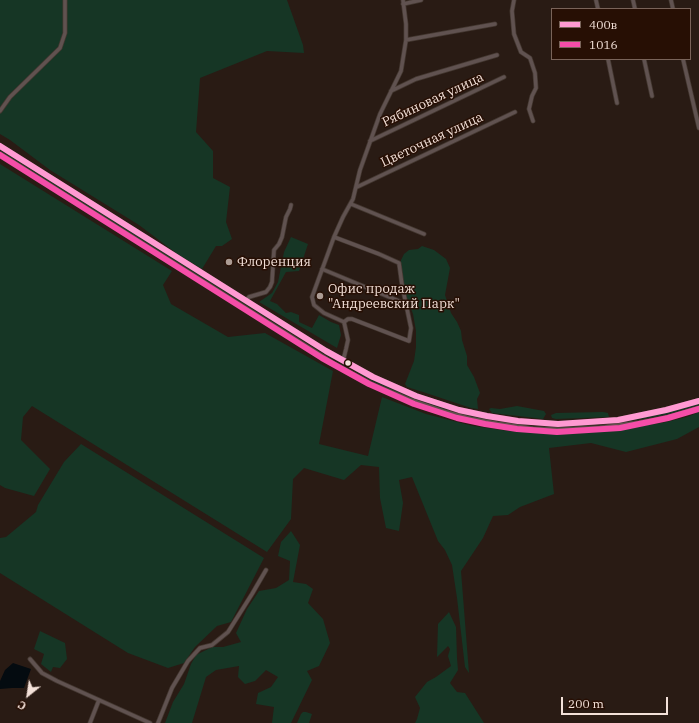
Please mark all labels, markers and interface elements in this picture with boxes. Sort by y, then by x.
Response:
legend [551,8,691,60]
text: 400в [589,17,617,32]
text: 1016 [589,37,618,52]
street label: Рябиновая улица [380,70,486,130]
street label: Цветочная улица [378,109,486,171]
place label: Флоренция [237,254,311,270]
marker: Флоренция [224,257,234,267]
place label: Офис продаж "Андреевский Парк" [328,281,460,312]
marker: Офис продаж "Андреевский Парк" [315,291,325,301]
unlabelled marker [343,358,353,368]
north arrow [8,675,48,715]
scale bar [563,689,670,715]
text: 200 m [568,696,604,711]
text: С [15,698,29,713]

